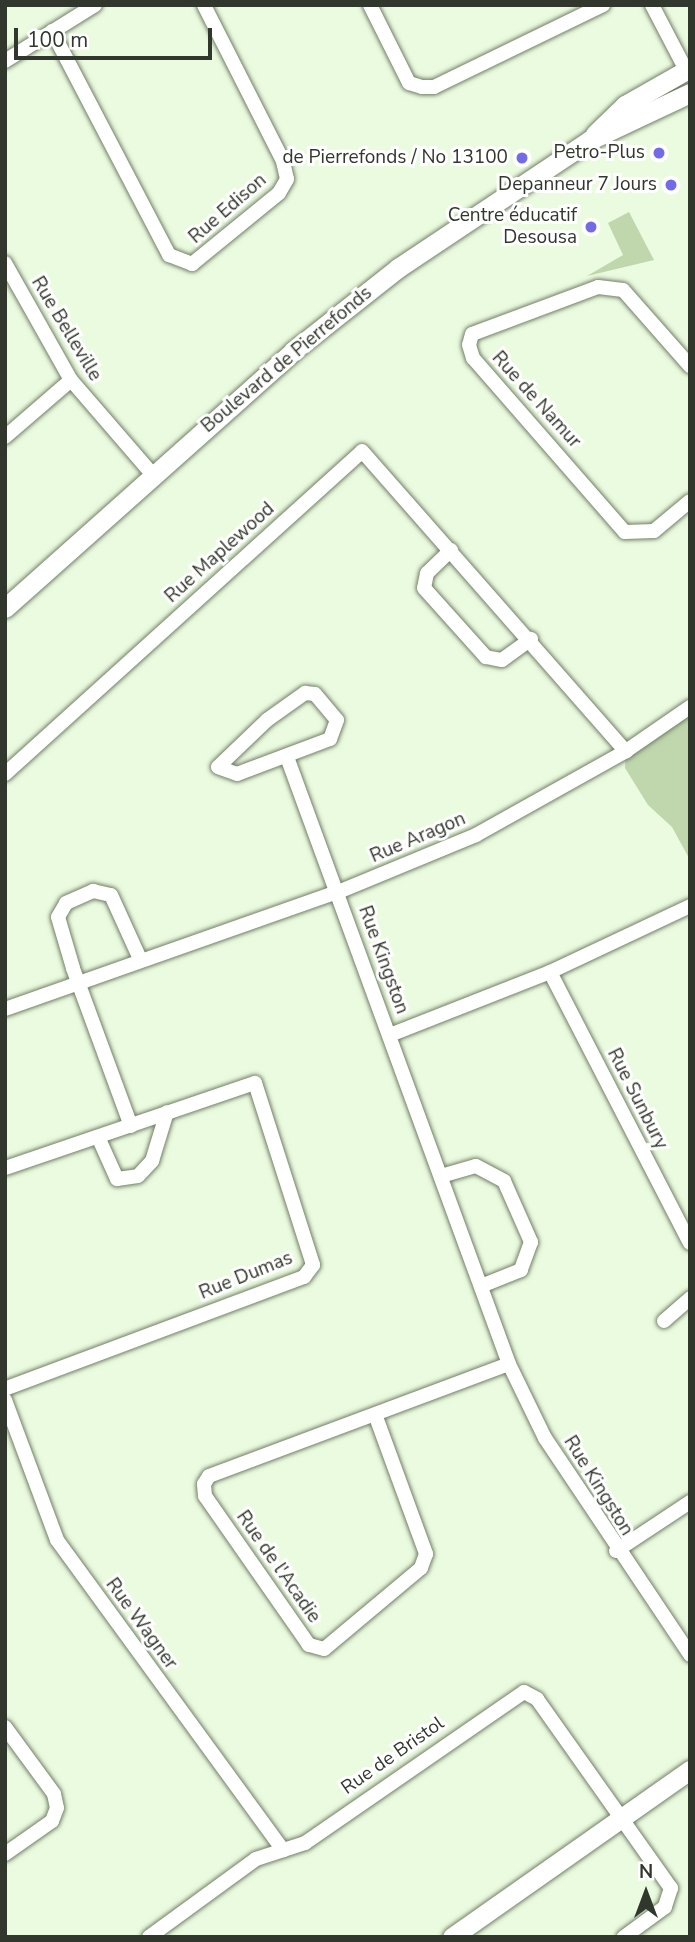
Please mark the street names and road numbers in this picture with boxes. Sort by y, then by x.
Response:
street label: Rue Edison [185,169,271,249]
street label: Rue Belleville [26,273,106,385]
street label: Boulevard de Pierrefonds [197,282,377,438]
street label: Rue de Namur [487,347,585,453]
street label: Rue Maplewood [161,498,279,608]
street label: Rue Aragon [367,808,469,868]
street label: Rue Kingston [353,903,413,1017]
street label: Rue Sunbury [602,1045,672,1153]
street label: Rue Dumas [196,1247,296,1305]
street label: Rue Kingston [558,1432,638,1540]
street label: Rue de l'Acadie [231,1507,325,1627]
street label: Rue Wagner [100,1574,182,1674]
street label: Rue de Bristol [337,1712,449,1800]

